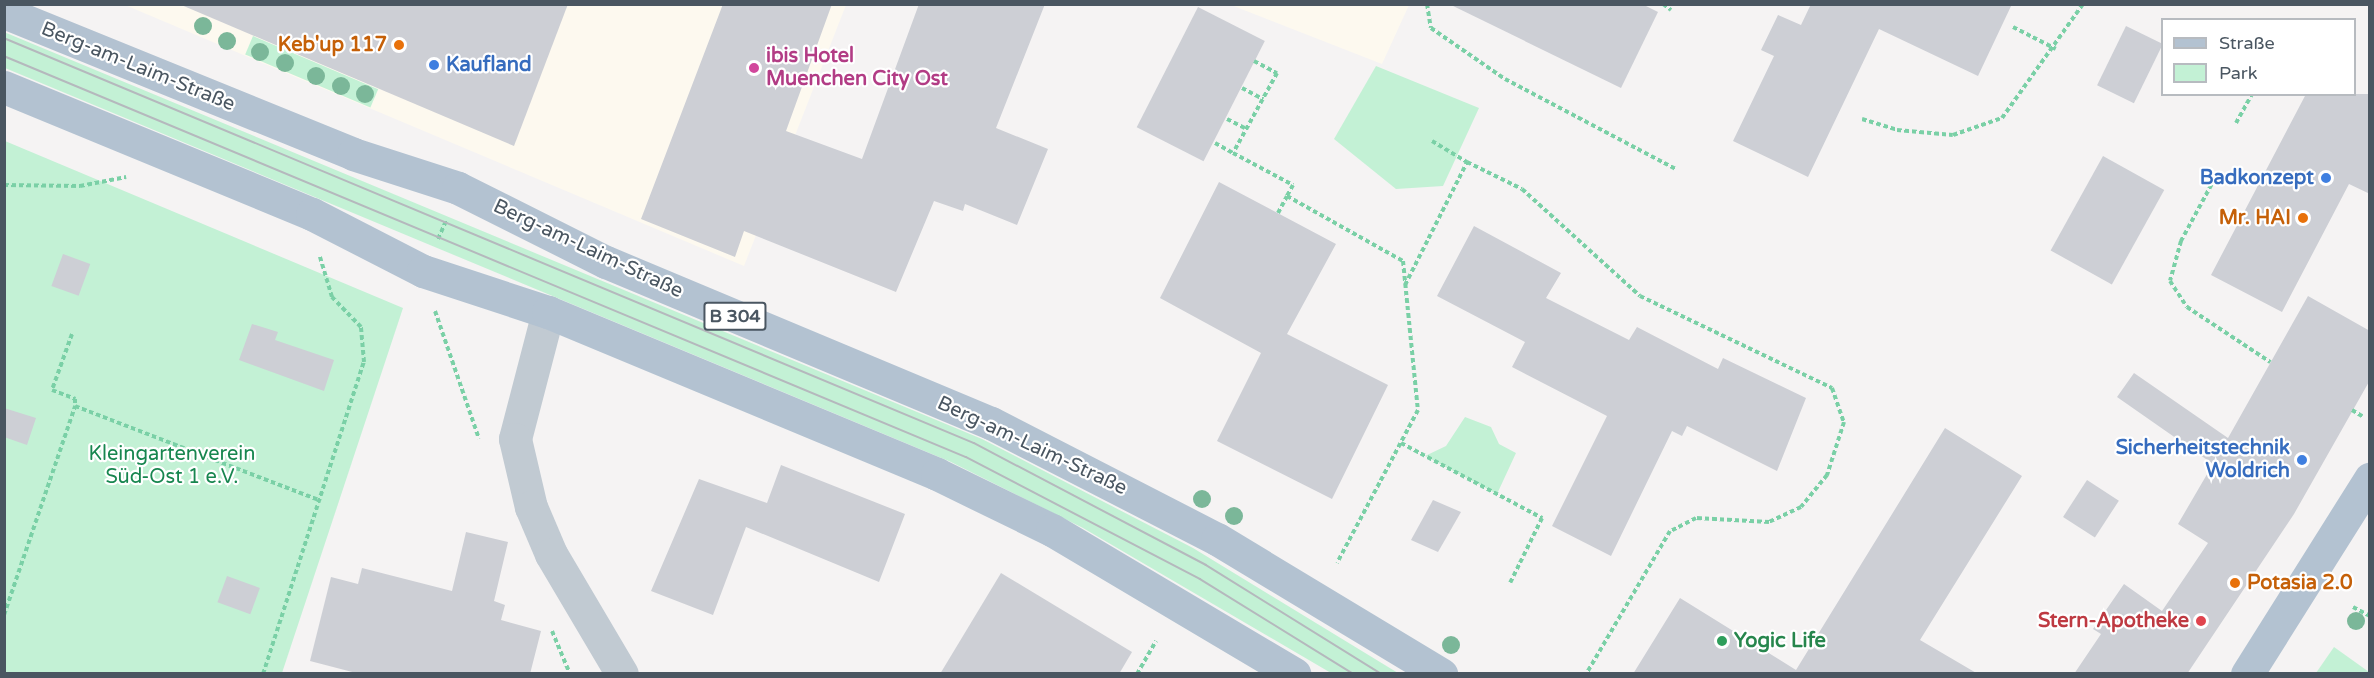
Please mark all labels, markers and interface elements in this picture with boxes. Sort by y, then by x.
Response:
street label: Berg-am-Laim-Straße [38,17,238,117]
legend [2161,18,2356,96]
text: Straße [2219,32,2275,54]
place label: Keb'up 117 [278,33,387,57]
marker: Keb'up 117 [392,38,406,52]
place label: ibis Hotel Muenchen City Ost [766,45,948,92]
place label: Kaufland [446,53,531,77]
marker: Kaufland [427,58,441,72]
marker: ibis Hotel Muenchen City Ost [747,61,761,75]
text: Park [2219,62,2257,84]
place label: Badkonzept [2200,166,2314,190]
marker: Badkonzept [2319,171,2333,185]
street label: Berg-am-Laim-Straße [489,194,687,304]
place label: Mr. HAI [2219,206,2291,230]
marker: Mr. HAI [2296,211,2310,225]
road number: B 304 [702,301,768,331]
street label: Berg-am-Laim-Straße [933,391,1131,501]
place label: Sicherheitstechnik Woldrich [2116,436,2290,483]
park label: Kleingartenverein Süd-Ost 1 e.V. [89,443,255,490]
marker: Sicherheitstechnik Woldrich [2295,453,2309,467]
place label: Potasia 2.0 [2247,571,2352,595]
marker: Potasia 2.0 [2228,576,2242,590]
place label: Stern-Apotheke [2038,609,2189,633]
marker: Stern-Apotheke [2194,614,2208,628]
place label: Yogic Life [1734,629,1826,653]
marker: Yogic Life [1715,634,1729,648]

